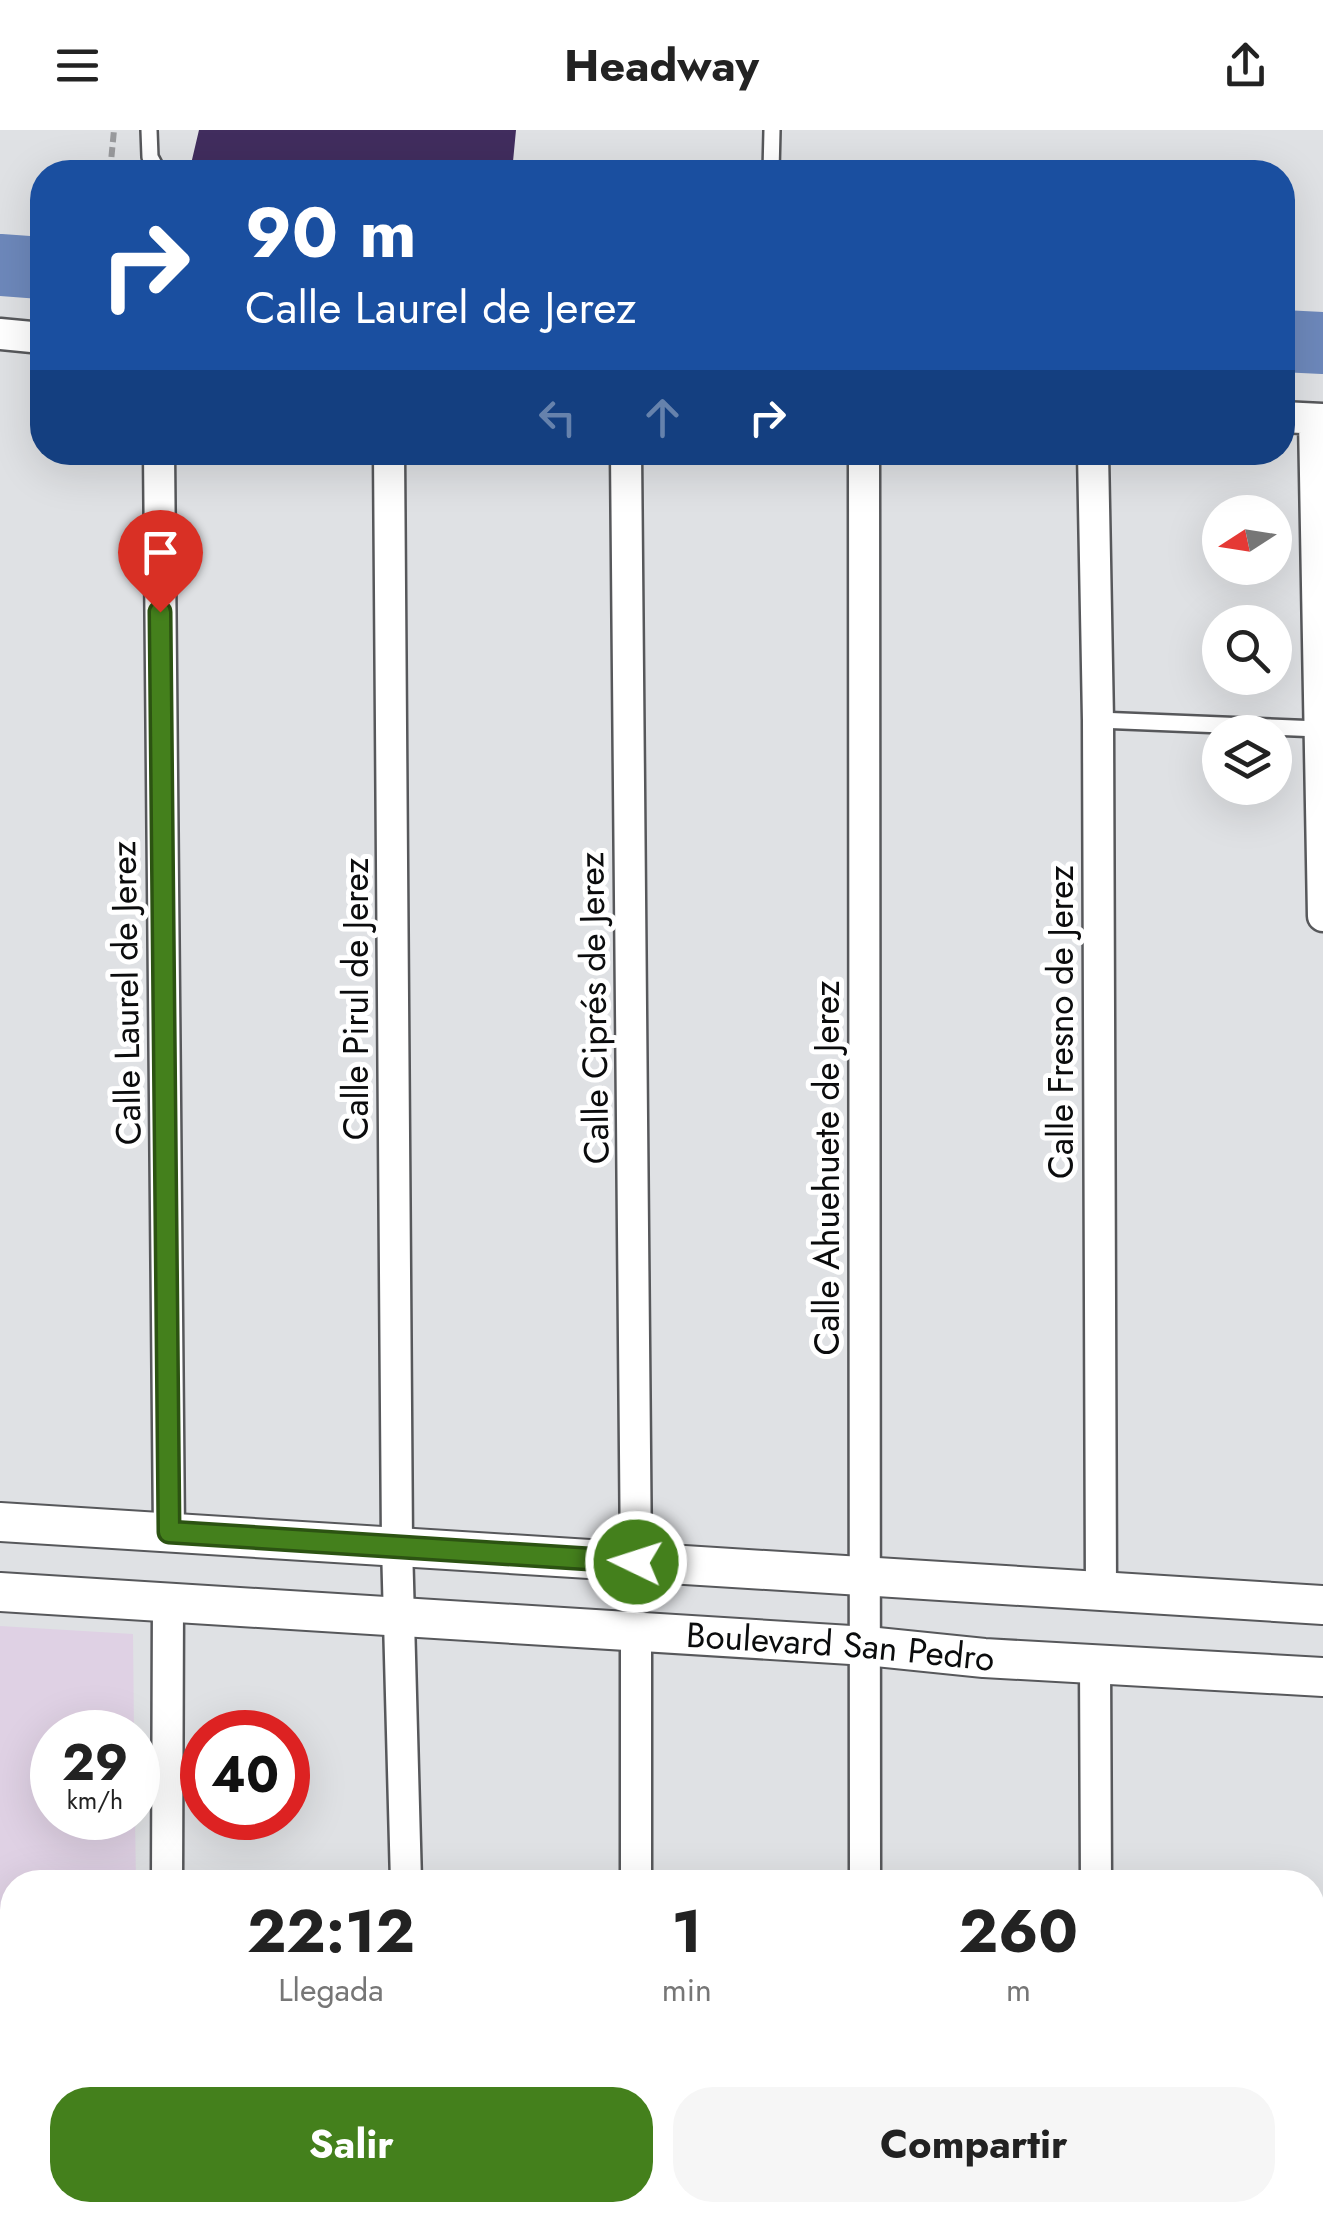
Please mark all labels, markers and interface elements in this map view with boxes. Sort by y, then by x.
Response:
text: Headway [564,33,759,98]
icon: menu [50,38,105,93]
icon: share [1218,38,1273,93]
text: 90 m [245,182,417,283]
icon: right [80,200,210,330]
text: Calle Laurel de Jerez [245,275,636,340]
icon: left [530,390,585,445]
icon: ahead [635,390,690,445]
icon: right [740,390,795,445]
north arrow [1202,495,1292,585]
map controls [1202,495,1292,805]
pin [118,510,203,613]
icon: arrive [133,525,188,580]
button: search [1202,605,1292,695]
button: layers [1202,715,1292,805]
street label: Calle Laurel de Jerez [98,840,154,1146]
street label: Calle Ciprés de Jerez [566,851,622,1165]
street label: Calle Pirul de Jerez [331,858,381,1140]
street label: Calle Fresno de Jerez [1036,865,1086,1179]
street label: Calle Ahuehuete de Jerez [802,981,852,1356]
position arrow [584,1510,688,1614]
street label: Boulevard San Pedro [685,1610,996,1684]
speed limit sign: 40 [180,1710,310,1840]
text: 29 [62,1726,128,1799]
text: km/h [67,1782,123,1818]
text: 22:12 [247,1888,415,1975]
text: 1 [672,1888,702,1975]
text: 260 [959,1888,1078,1975]
text: Llegada [278,1967,384,2013]
text: min [662,1967,712,2013]
text: m [1006,1967,1031,2013]
button: Salir [50,2087,653,2202]
button: Compartir [673,2087,1275,2202]

